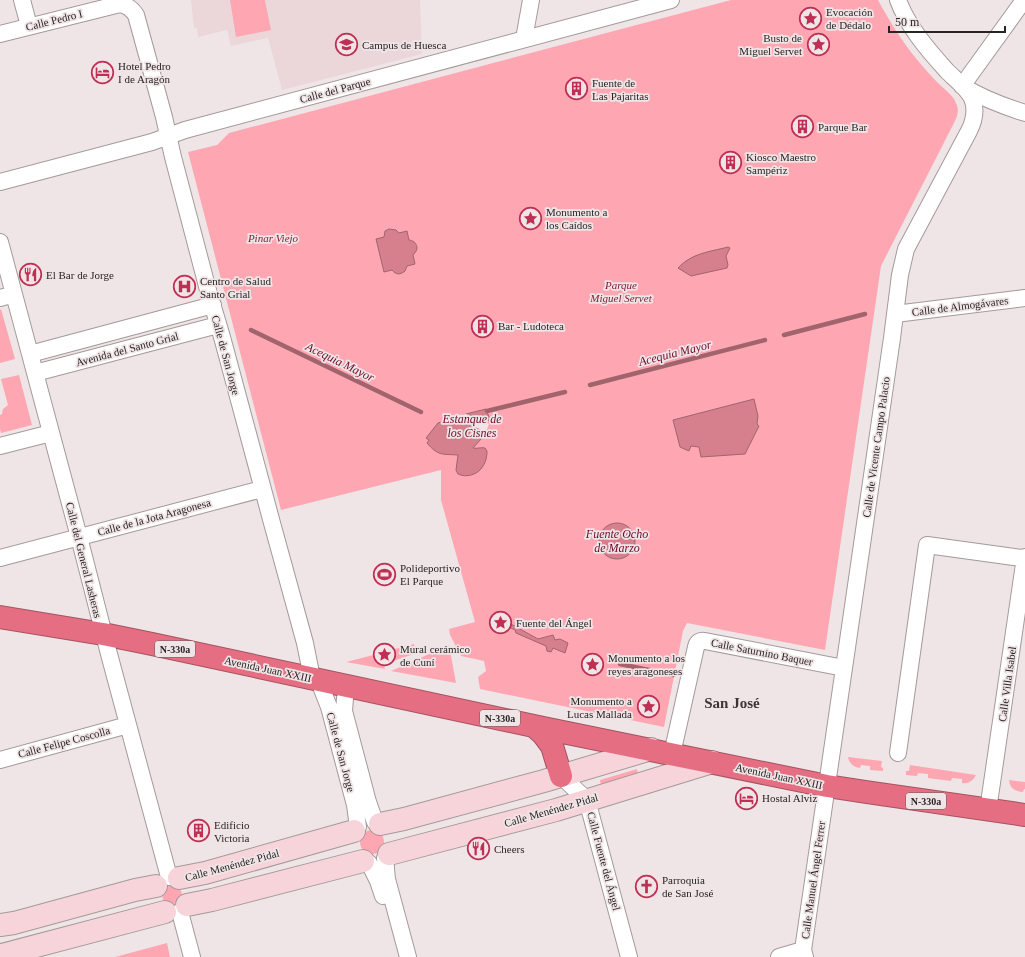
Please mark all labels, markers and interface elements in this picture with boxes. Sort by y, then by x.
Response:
place icon: Evocación de Dédalo [798,5,824,31]
place label: Evocación de Dédalo [826,6,873,31]
street label: Calle Pedro I [24,7,84,33]
scale bar [889,8,1005,34]
text: 50 m [895,15,920,29]
place icon: Busto de Miguel Servet [805,31,831,57]
school or university icon: Campus de Huesca [333,32,359,58]
place label: Busto de Miguel Servet [739,32,802,57]
place label: Campus de Huesca [362,39,446,51]
hotel icon: Hotel Pedro I de Aragón [90,59,116,85]
place label: Hotel Pedro I de Aragón [118,60,171,85]
street label: Calle del Parque [298,75,372,105]
building icon: Fuente de Las Pajaritas [564,76,590,102]
place label: Fuente de Las Pajaritas [592,77,649,102]
building icon: Parque Bar [789,114,815,140]
place label: Parque Bar [818,121,868,133]
building icon: Kiosco Maestro Sampériz [717,150,743,176]
place label: Kiosco Maestro Sampériz [746,151,816,176]
place icon: Monumento a los Caídos [518,205,544,231]
place label: Monumento a los Caídos [546,206,608,231]
park label: Pinar Viejo [247,232,299,244]
restaurant icon: El Bar de Jorge [18,262,44,288]
place label: El Bar de Jorge [46,269,114,281]
hospital icon: Centro de Salud Santo Grial [172,274,198,300]
place label: Centro de Salud Santo Grial [200,275,271,300]
park label: Parque Miguel Servet [589,279,653,304]
street label: Calle de Almogávares [911,294,1009,318]
building icon: Bar - Ludoteca [470,313,496,339]
street label: Calle de San Jorge [210,314,242,396]
place label: Bar - Ludoteca [498,320,564,332]
street label: Avenida del Santo Grial [74,330,180,368]
water label: Acequia Mayor [636,337,713,369]
water label: Acequia Mayor [303,339,377,385]
street label: Calle de Vicente Campo Palacio [860,375,892,518]
water label: Estanque de los Cisnes [442,412,502,440]
street label: Calle de la Jota Aragonesa [96,496,212,538]
street label: Calle del General Lasheras [64,501,104,619]
water label: Fuente Ocho de Marzo [585,527,648,555]
sports icon: Polideportivo El Parque [372,561,398,587]
place label: Polideportivo El Parque [400,562,460,587]
place icon: Fuente del Ángel [488,610,514,636]
place label: Fuente del Ángel [516,617,592,629]
street label: Calle Saturnino Baquer [710,636,814,668]
road number: N-330a [155,641,195,657]
place icon: Mural cerámico de Cuní [372,642,398,668]
place label: Mural cerámico de Cuní [400,643,470,668]
street label: Calle Villa Isabel [996,645,1018,723]
place icon: Monumento a los reyes aragoneses [579,651,605,677]
place label: Monumento a los reyes aragoneses [608,652,685,677]
street label: Avenida Juan XXIII [223,654,313,684]
place icon: Monumento a Lucas Mallada [635,694,661,720]
place label: Monumento a Lucas Mallada [567,695,632,720]
district label: San José [704,695,760,711]
road number: N-330a [480,710,520,726]
street label: Calle de San Jorge [325,711,357,793]
street label: Calle Felipe Coscolla [17,724,111,760]
street label: Avenida Juan XXIII [734,761,824,791]
hotel icon: Hostal Alviz [733,785,759,811]
street label: Calle Menéndez Pidal [503,791,599,829]
place label: Hostal Alviz [762,792,817,804]
road number: N-330a [906,793,946,809]
street label: Calle Fuente del Ángel [585,810,623,912]
building icon: Edificio Victoria [186,818,212,844]
place label: Edificio Victoria [214,819,250,844]
street label: Calle Manuel Ángel Ferrer [799,820,827,940]
restaurant icon: Cheers [466,836,492,862]
place label: Cheers [494,843,525,855]
street label: Calle Menéndez Pidal [184,847,280,883]
church icon: Parroquia de San José [634,873,660,899]
place label: Parroquia de San José [662,874,713,899]

